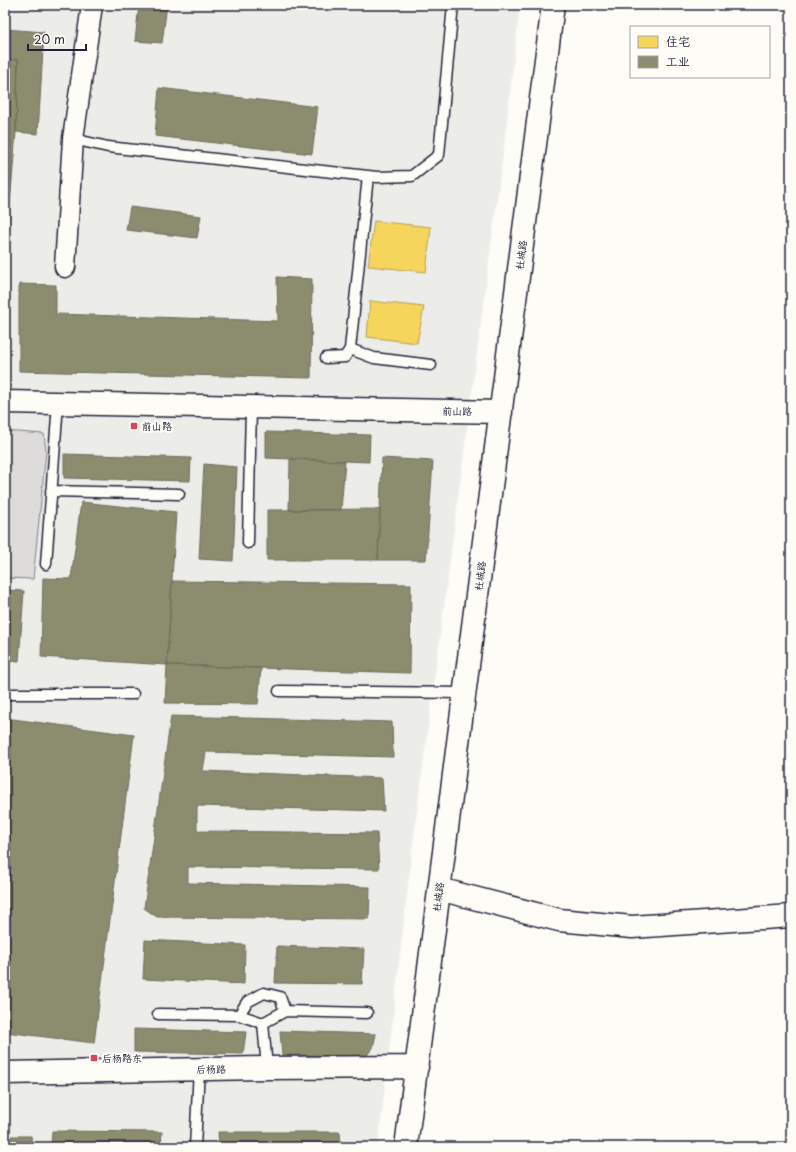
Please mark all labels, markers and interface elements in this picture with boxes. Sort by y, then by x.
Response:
scale bar [28,26,86,52]
legend [630,26,770,78]
text: 20 m [34,30,65,48]
text: 住宅 [666,32,690,50]
text: 工业 [666,52,690,70]
street label: 杜城路 [511,239,530,271]
street label: 前山路 [442,403,472,418]
place label: 前山路 [142,418,172,433]
marker: 前山路 [129,421,139,431]
street label: 杜城路 [470,560,489,592]
street label: 杜城路 [428,881,447,913]
place label: 后杨路东 [102,1050,142,1065]
marker: 后杨路东 [89,1053,99,1063]
street label: 后杨路 [196,1061,226,1076]

